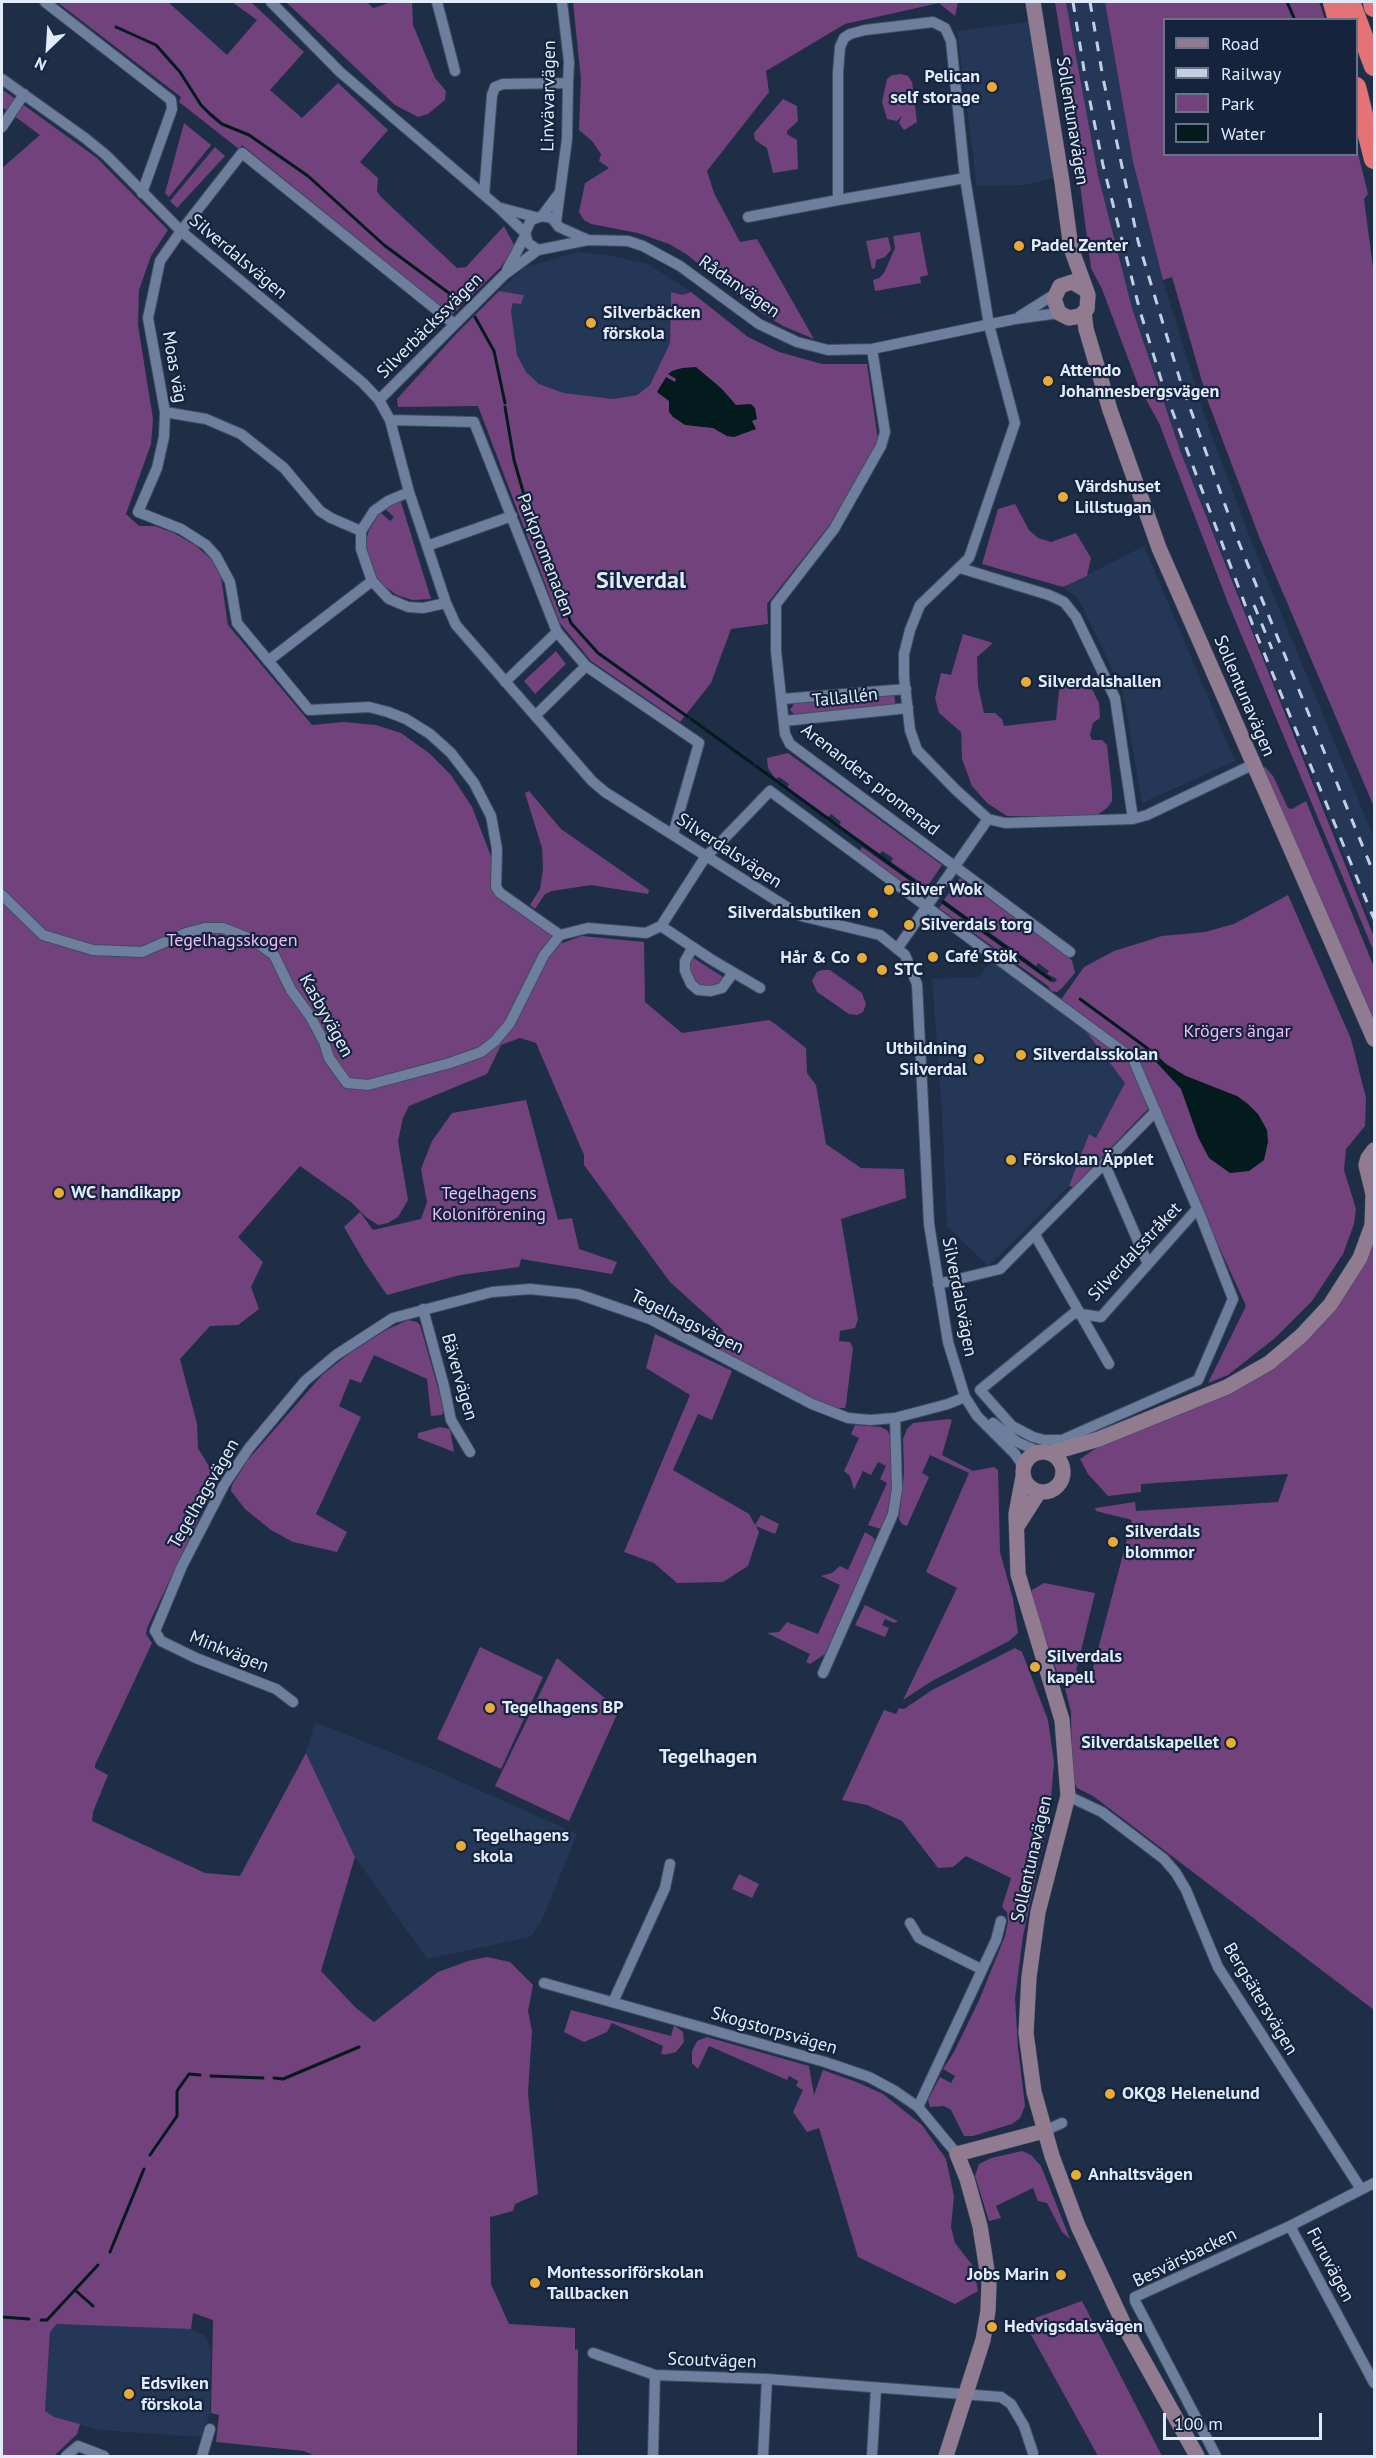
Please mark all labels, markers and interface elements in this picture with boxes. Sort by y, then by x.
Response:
north arrow [18,18,78,78]
legend [1163,18,1358,156]
text: Road [1221,32,1259,55]
street label: Linvävarvägen [537,40,561,152]
text: N [31,53,49,76]
street label: Sollentunavägen [1051,55,1093,187]
text: Railway [1221,62,1281,85]
place label: Pelican self storage [890,66,980,109]
marker: Pelican self storage [985,80,999,94]
text: Park [1221,92,1254,115]
text: Water [1221,122,1265,145]
street label: Silverdalsvägen [185,210,291,304]
place label: Padel Zenter [1031,235,1128,257]
marker: Padel Zenter [1012,239,1026,253]
street label: Rådanvägen [694,251,784,323]
street label: Silverbäckssvägen [373,269,487,383]
place label: Silverbäcken förskola [603,302,701,344]
marker: Silverbäcken förskola [584,316,598,330]
street label: Moas väg [157,329,191,405]
place label: Attendo Johannesbergsvägen [1060,360,1219,403]
marker: Attendo Johannesbergsvägen [1041,374,1055,388]
place label: Värdshuset Lillstugan [1075,476,1160,518]
marker: Värdshuset Lillstugan [1056,490,1070,504]
street label: Parkpromenaden [512,491,578,619]
district label: Silverdal [596,567,686,595]
street label: Sollentunavägen [1209,632,1279,760]
place label: Silverdalshallen [1038,671,1161,693]
marker: Silverdalshallen [1019,675,1033,689]
street label: Tallallén [811,684,879,712]
street label: Arenanders promenad [797,719,943,841]
street label: Silverdalsvägen [672,809,786,893]
place label: Silver Wok [901,879,982,901]
marker: Silver Wok [882,883,896,897]
place label: Silverdalsbutiken [728,902,861,924]
marker: Silverdalsbutiken [866,906,880,920]
place label: Silverdals torg [921,914,1032,936]
marker: Silverdals torg [902,918,916,932]
park label: Tegelhagsskogen [166,930,298,952]
place label: Café Stök [945,946,1017,968]
place label: Hår & Co [780,947,850,969]
marker: Café Stök [926,950,940,964]
marker: Hår & Co [855,951,869,965]
place label: STC [894,959,923,981]
marker: STC [875,963,889,977]
street label: Kasbyvägen [294,971,358,1061]
park label: Krögers ängar [1183,1021,1291,1043]
place label: Utbildning Silverdal [886,1038,967,1080]
place label: Silverdalsskolan [1033,1044,1158,1066]
marker: Silverdalsskolan [1014,1048,1028,1062]
marker: Utbildning Silverdal [972,1052,986,1066]
place label: Förskolan Äpplet [1023,1149,1154,1171]
marker: Förskolan Äpplet [1004,1153,1018,1167]
place label: WC handikapp [71,1182,181,1204]
park label: Tegelhagens Koloniförening [432,1183,546,1226]
marker: WC handikapp [52,1186,66,1200]
street label: Silverdalsstråket [1084,1198,1186,1306]
street label: Silverdalsvägen [937,1236,981,1358]
street label: Tegelhagsvägen [627,1285,747,1359]
street label: Bävervägen [436,1331,482,1423]
street label: Tegelhagsvägen [164,1435,244,1553]
place label: Silverdals blommor [1125,1521,1200,1564]
marker: Silverdals blommor [1106,1535,1120,1549]
street label: Minkvägen [186,1626,272,1678]
place label: Silverdals kapell [1047,1646,1122,1688]
marker: Silverdals kapell [1028,1660,1042,1674]
place label: Tegelhagens BP [502,1697,623,1719]
marker: Tegelhagens BP [483,1701,497,1715]
place label: Silverdalskapellet [1081,1732,1219,1754]
marker: Silverdalskapellet [1224,1736,1238,1750]
district label: Tegelhagen [659,1745,757,1769]
street label: Sollentunavägen [1007,1793,1057,1925]
place label: Tegelhagens skola [473,1825,569,1868]
marker: Tegelhagens skola [454,1839,468,1853]
street label: Bergsätersvägen [1218,1939,1302,2059]
street label: Skogstorpsvägen [708,2003,840,2059]
place label: OKQ8 Helenelund [1122,2083,1260,2105]
marker: OKQ8 Helenelund [1103,2087,1117,2101]
place label: Anhaltsvägen [1088,2164,1193,2186]
marker: Anhaltsvägen [1069,2168,1083,2182]
street label: Besvärsbacken [1130,2224,1240,2292]
street label: Furuvägen [1301,2224,1359,2306]
place label: Montessoriförskolan Tallbacken [547,2262,704,2304]
place label: Jobs Marin [967,2264,1049,2286]
marker: Jobs Marin [1054,2268,1068,2282]
marker: Montessoriförskolan Tallbacken [528,2276,542,2290]
place label: Hedvigsdalsvägen [1004,2316,1143,2338]
marker: Hedvigsdalsvägen [985,2320,999,2334]
street label: Scoutvägen [667,2349,757,2373]
place label: Edsviken förskola [141,2373,209,2416]
marker: Edsviken förskola [122,2387,136,2401]
scale bar [1166,2401,1325,2439]
text: 100 m [1174,2412,1223,2435]

